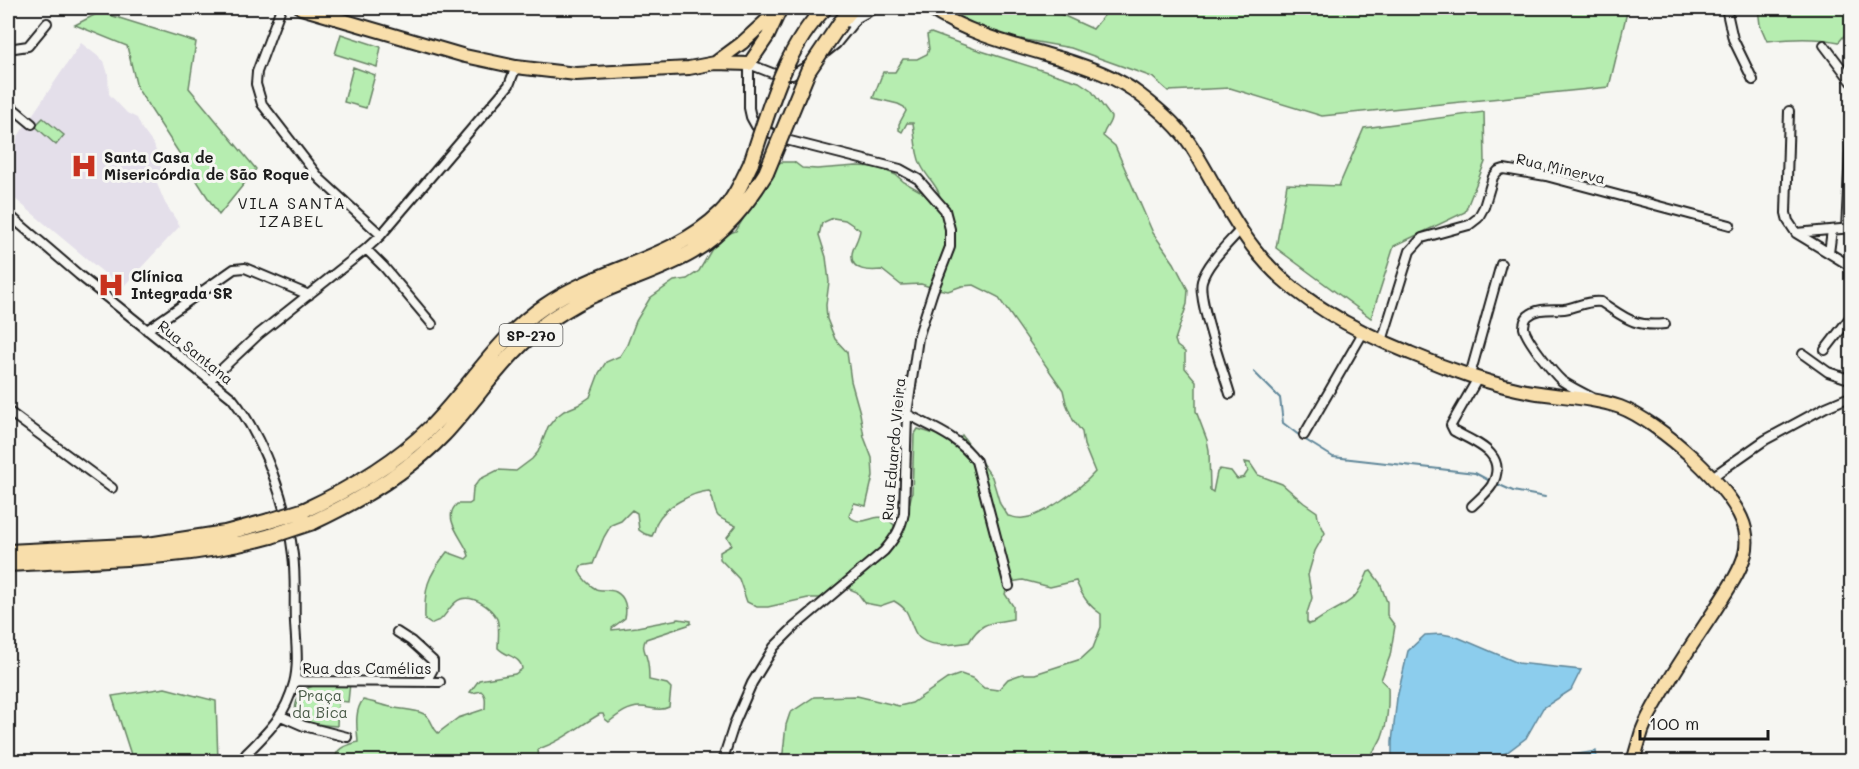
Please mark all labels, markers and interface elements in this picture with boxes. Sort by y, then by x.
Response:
place label: Santa Casa de Misericórdia de São Roque [104,147,309,184]
street label: Rua Minerva [1514,148,1608,188]
hospital icon: Santa Casa de Misericórdia de São Roque [69,151,99,181]
district label: VILA SANTA IZABEL [238,192,346,231]
place label: Clínica Integrada SR [131,266,233,303]
hospital icon: Clínica Integrada SR [96,270,126,300]
street label: Rua Santana [154,315,238,389]
road number: SP-270 [500,324,562,346]
street label: Rua Eduardo Vieira [877,377,909,521]
street label: Rua das Camélias [302,658,432,678]
park label: Praça da Bica [292,685,348,722]
scale bar [1640,703,1768,741]
text: 100 m [1649,711,1699,735]

